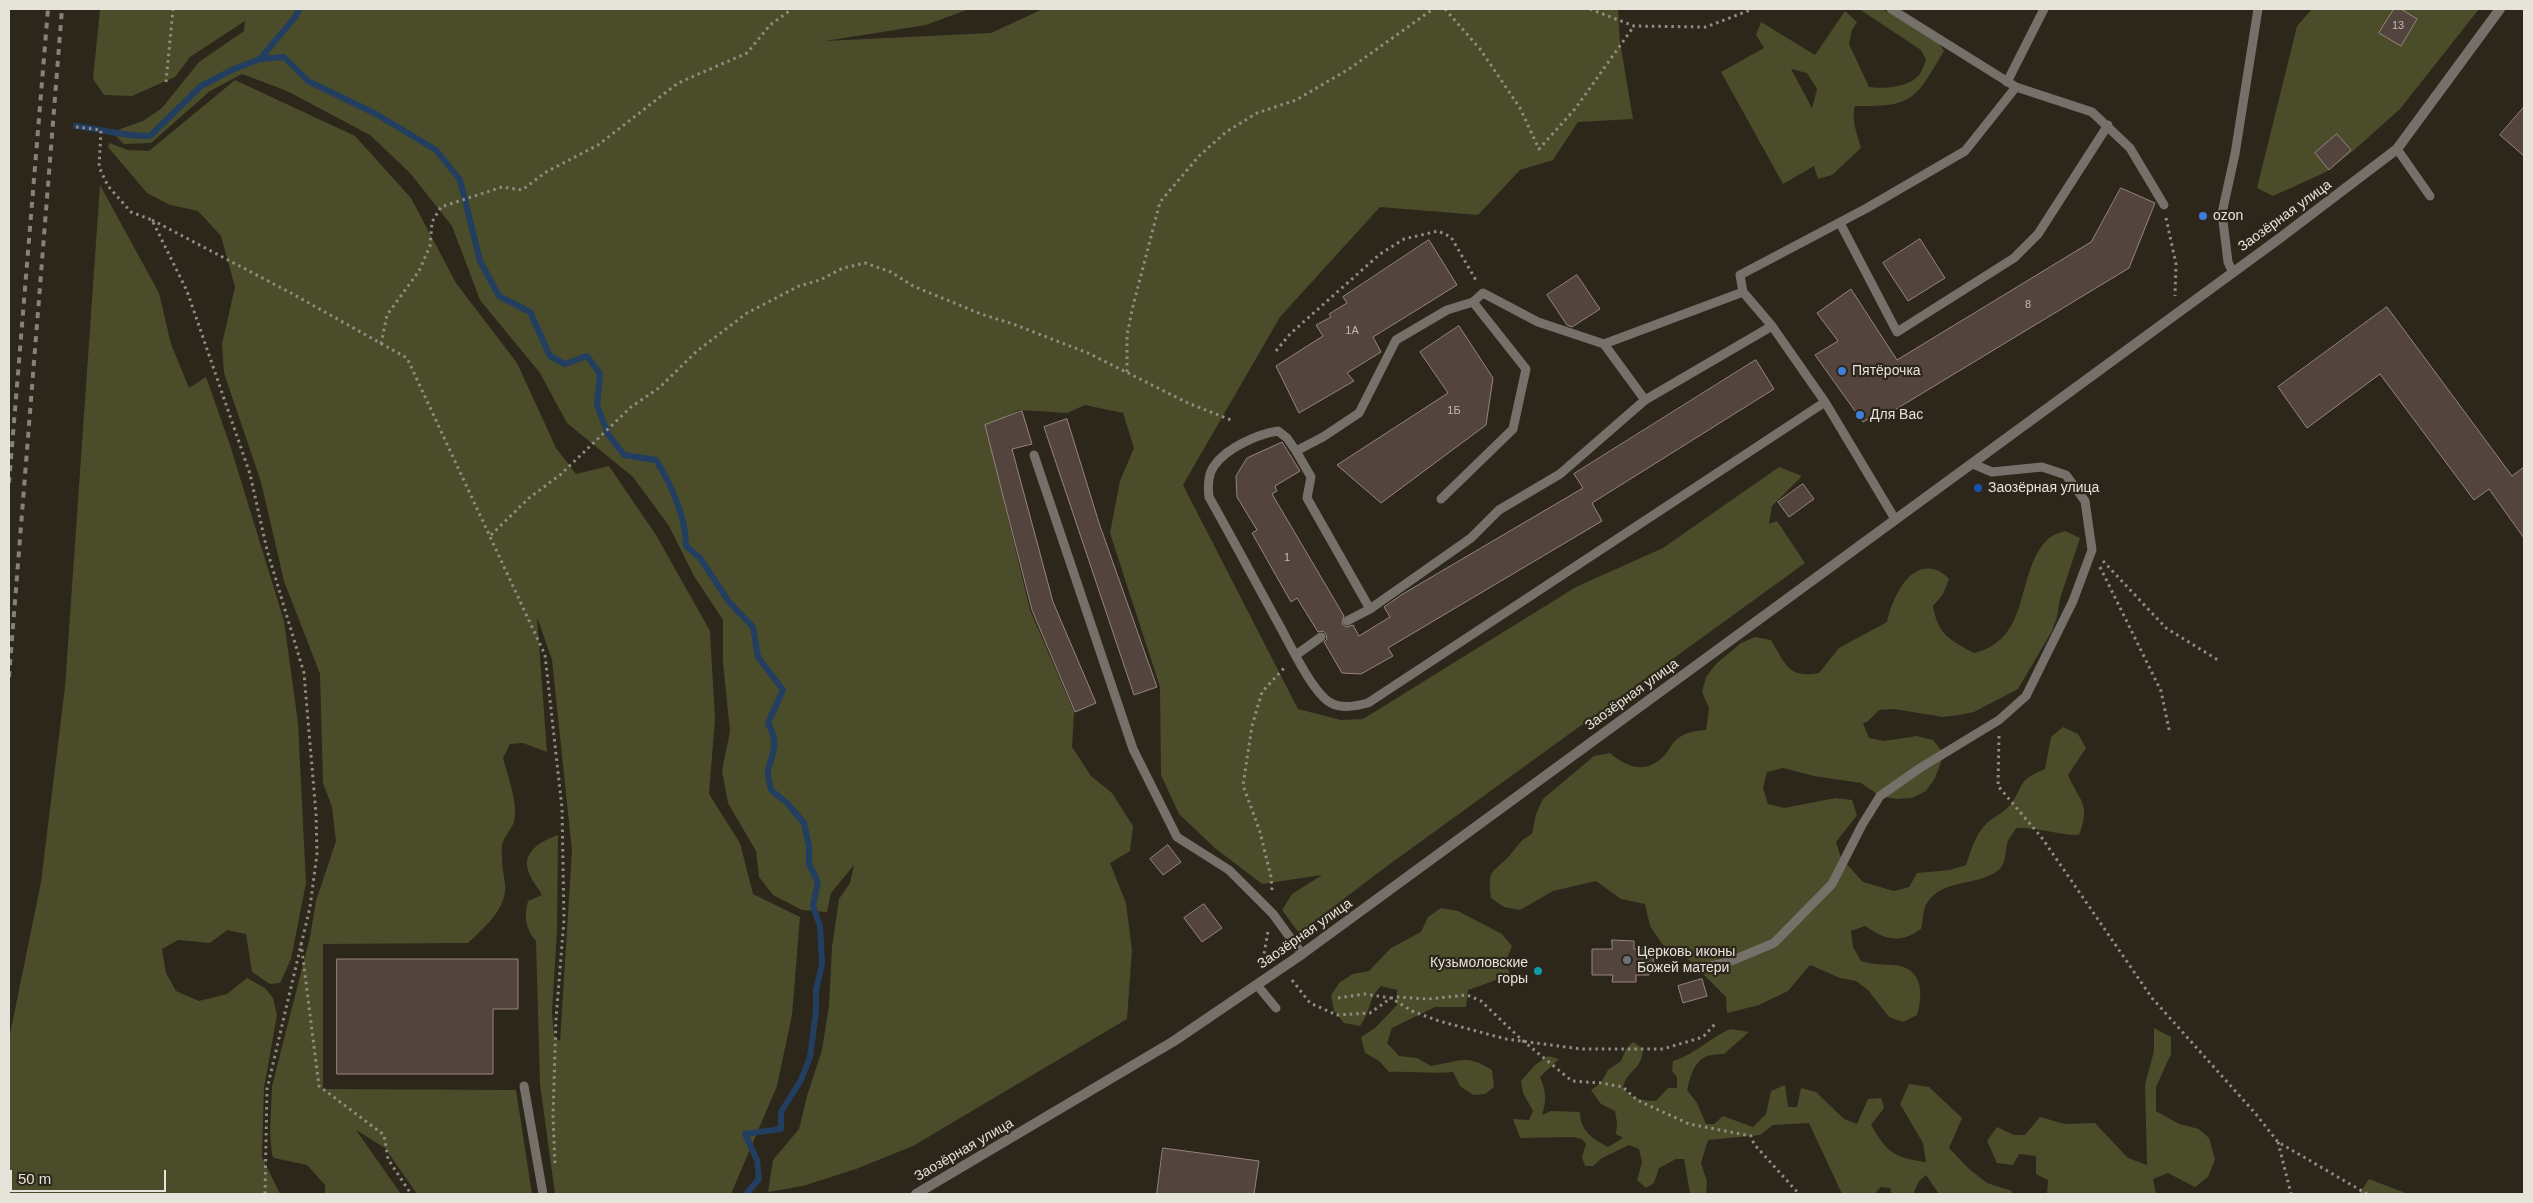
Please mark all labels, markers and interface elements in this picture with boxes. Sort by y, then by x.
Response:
house number: 13 [2392,19,2404,33]
street label: Заозёрная улица [2235,176,2335,256]
place label: ozon [2213,208,2243,224]
marker: ozon [2197,210,2209,222]
house number: 8 [2025,298,2031,312]
house number: 1А [1345,324,1359,338]
place label: Пятёрочка [1852,363,1921,379]
marker: Пятёрочка [1836,365,1848,377]
house number: 1Б [1447,404,1461,418]
place label: Для Вас [1870,407,1923,423]
marker: Для Вас [1854,409,1866,421]
place label: Заозёрная улица [1988,480,2099,496]
marker: Заозёрная улица [1972,482,1984,494]
house number: 1 [1284,551,1290,565]
street label: Заозёрная улица [1582,655,1682,735]
street label: Заозёрная улица [1255,895,1355,973]
place label: Церковь иконы Божей матери [1637,944,1735,976]
marker: Церковь иконы Божей матери [1621,954,1633,966]
place label: Кузьмоловские горы [1430,955,1528,988]
marker: Кузьмоловские горы [1532,965,1544,977]
street label: Заозёрная улица [912,1115,1016,1185]
scale bar [12,1160,169,1192]
text: 50 m [18,1170,51,1187]

